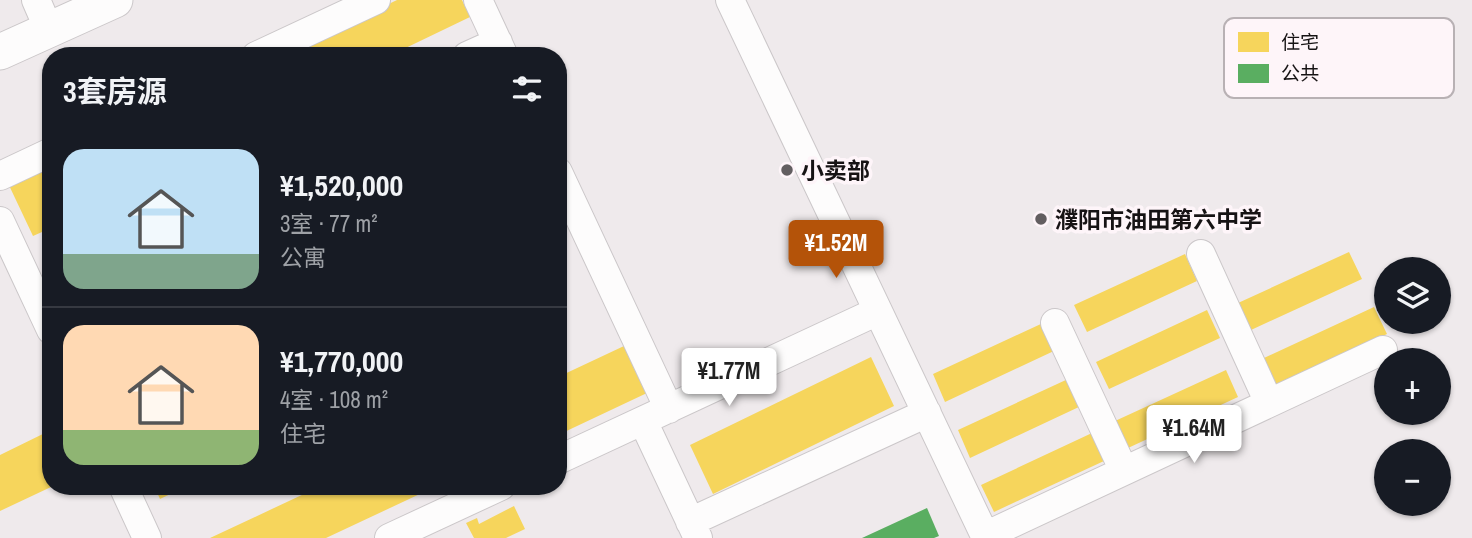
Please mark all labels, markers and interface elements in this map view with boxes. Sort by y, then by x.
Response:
legend [1224,18,1454,98]
text: 住宅 [1281,29,1319,55]
text: 公共 [1281,60,1319,86]
icon: filters [508,70,546,108]
text: 3套房源 [63,71,167,111]
place label: 小卖部 [801,155,870,186]
marker: 小卖部 [779,162,795,178]
text: ¥1,520,000 [280,165,403,205]
icon: home [119,177,203,261]
place label: 濮阳市油田第六中学 [1055,204,1262,235]
text: 3室 · 77 m² [280,208,377,239]
marker: 濮阳市油田第六中学 [1033,211,1049,227]
pin: ¥1.52M [779,220,893,280]
text: ¥1.52M [805,227,867,258]
text: 公寓 [280,242,326,273]
map controls [1374,257,1451,516]
button: layers [1374,257,1451,334]
text: ¥1,770,000 [280,341,403,381]
pin: ¥1.77M [672,348,786,408]
button: + [1374,348,1451,425]
icon: home [119,353,203,437]
text: ¥1.77M [698,355,760,386]
text: 4室 · 108 m² [280,384,388,415]
pin: ¥1.64M [1137,406,1251,465]
text: ¥1.64M [1163,412,1225,443]
text: 住宅 [280,418,326,449]
button: − [1374,439,1451,516]

